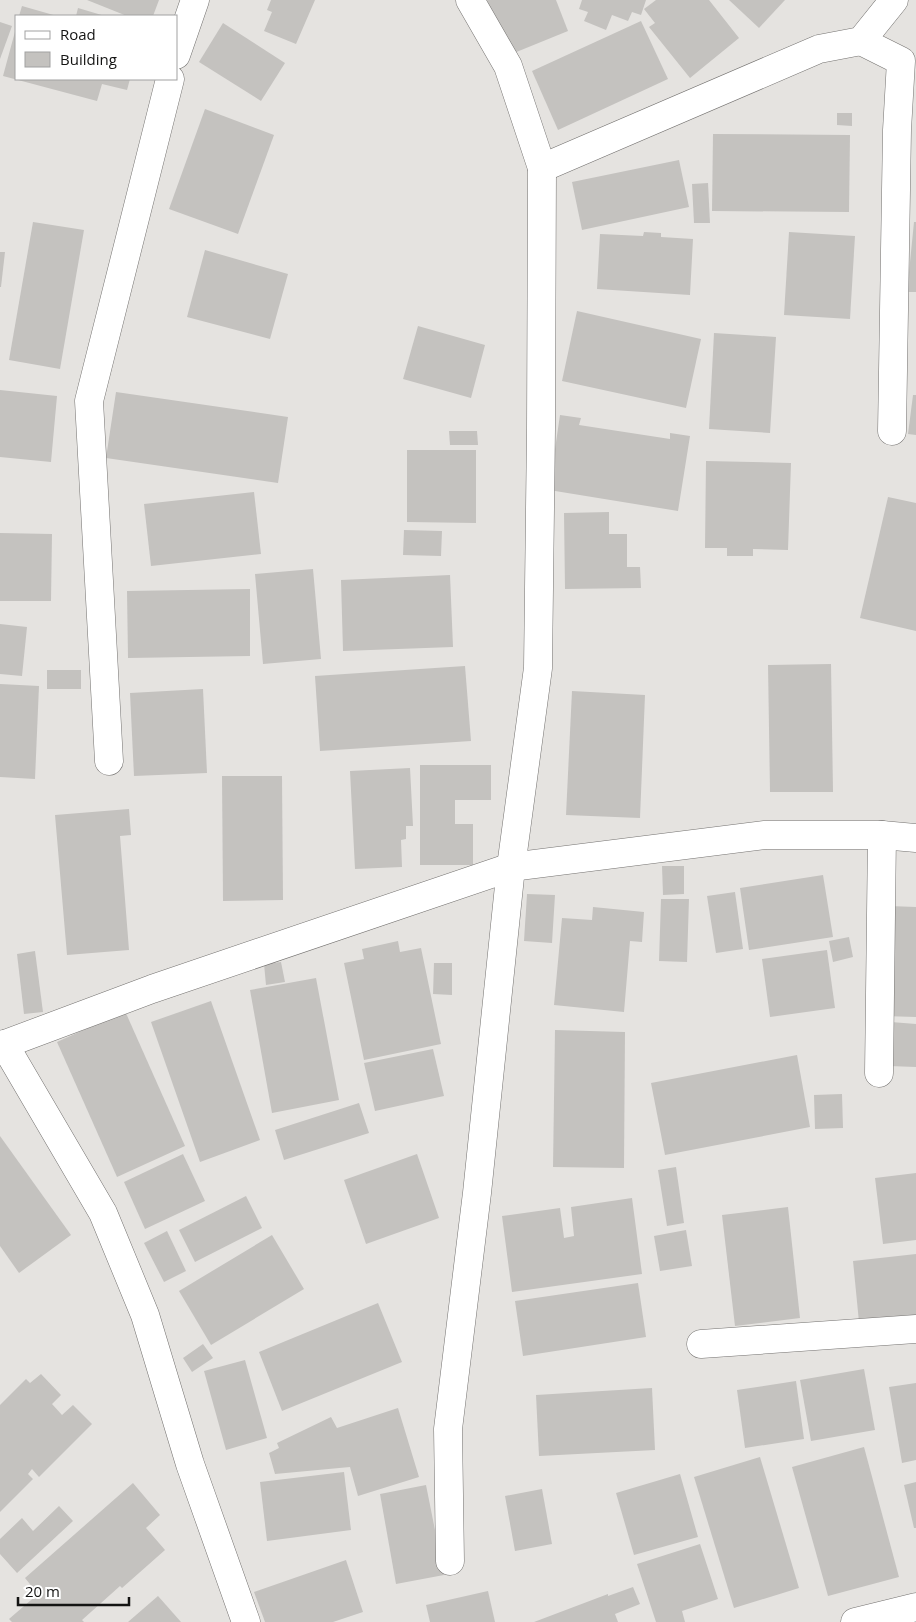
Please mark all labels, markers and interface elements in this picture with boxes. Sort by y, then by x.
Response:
legend [15,15,178,80]
text: Road [60,24,96,44]
text: Building [60,49,117,69]
scale bar [18,1574,129,1606]
text: 20 m [25,1581,60,1601]

